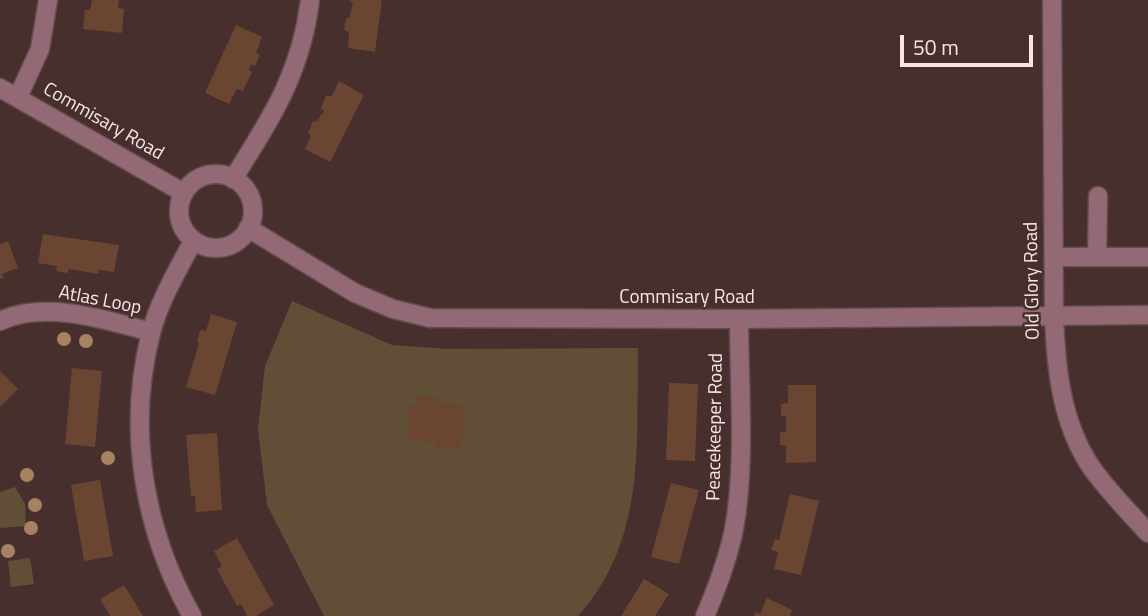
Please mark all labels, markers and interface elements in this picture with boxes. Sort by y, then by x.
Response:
scale bar [903,21,1036,65]
text: 50 m [913,31,959,63]
street label: Commisary Road [39,78,167,166]
street label: Old Glory Road [1021,222,1045,340]
street label: Atlas Loop [57,282,143,320]
street label: Commisary Road [619,287,755,309]
street label: Peacekeeper Road [703,353,729,501]

